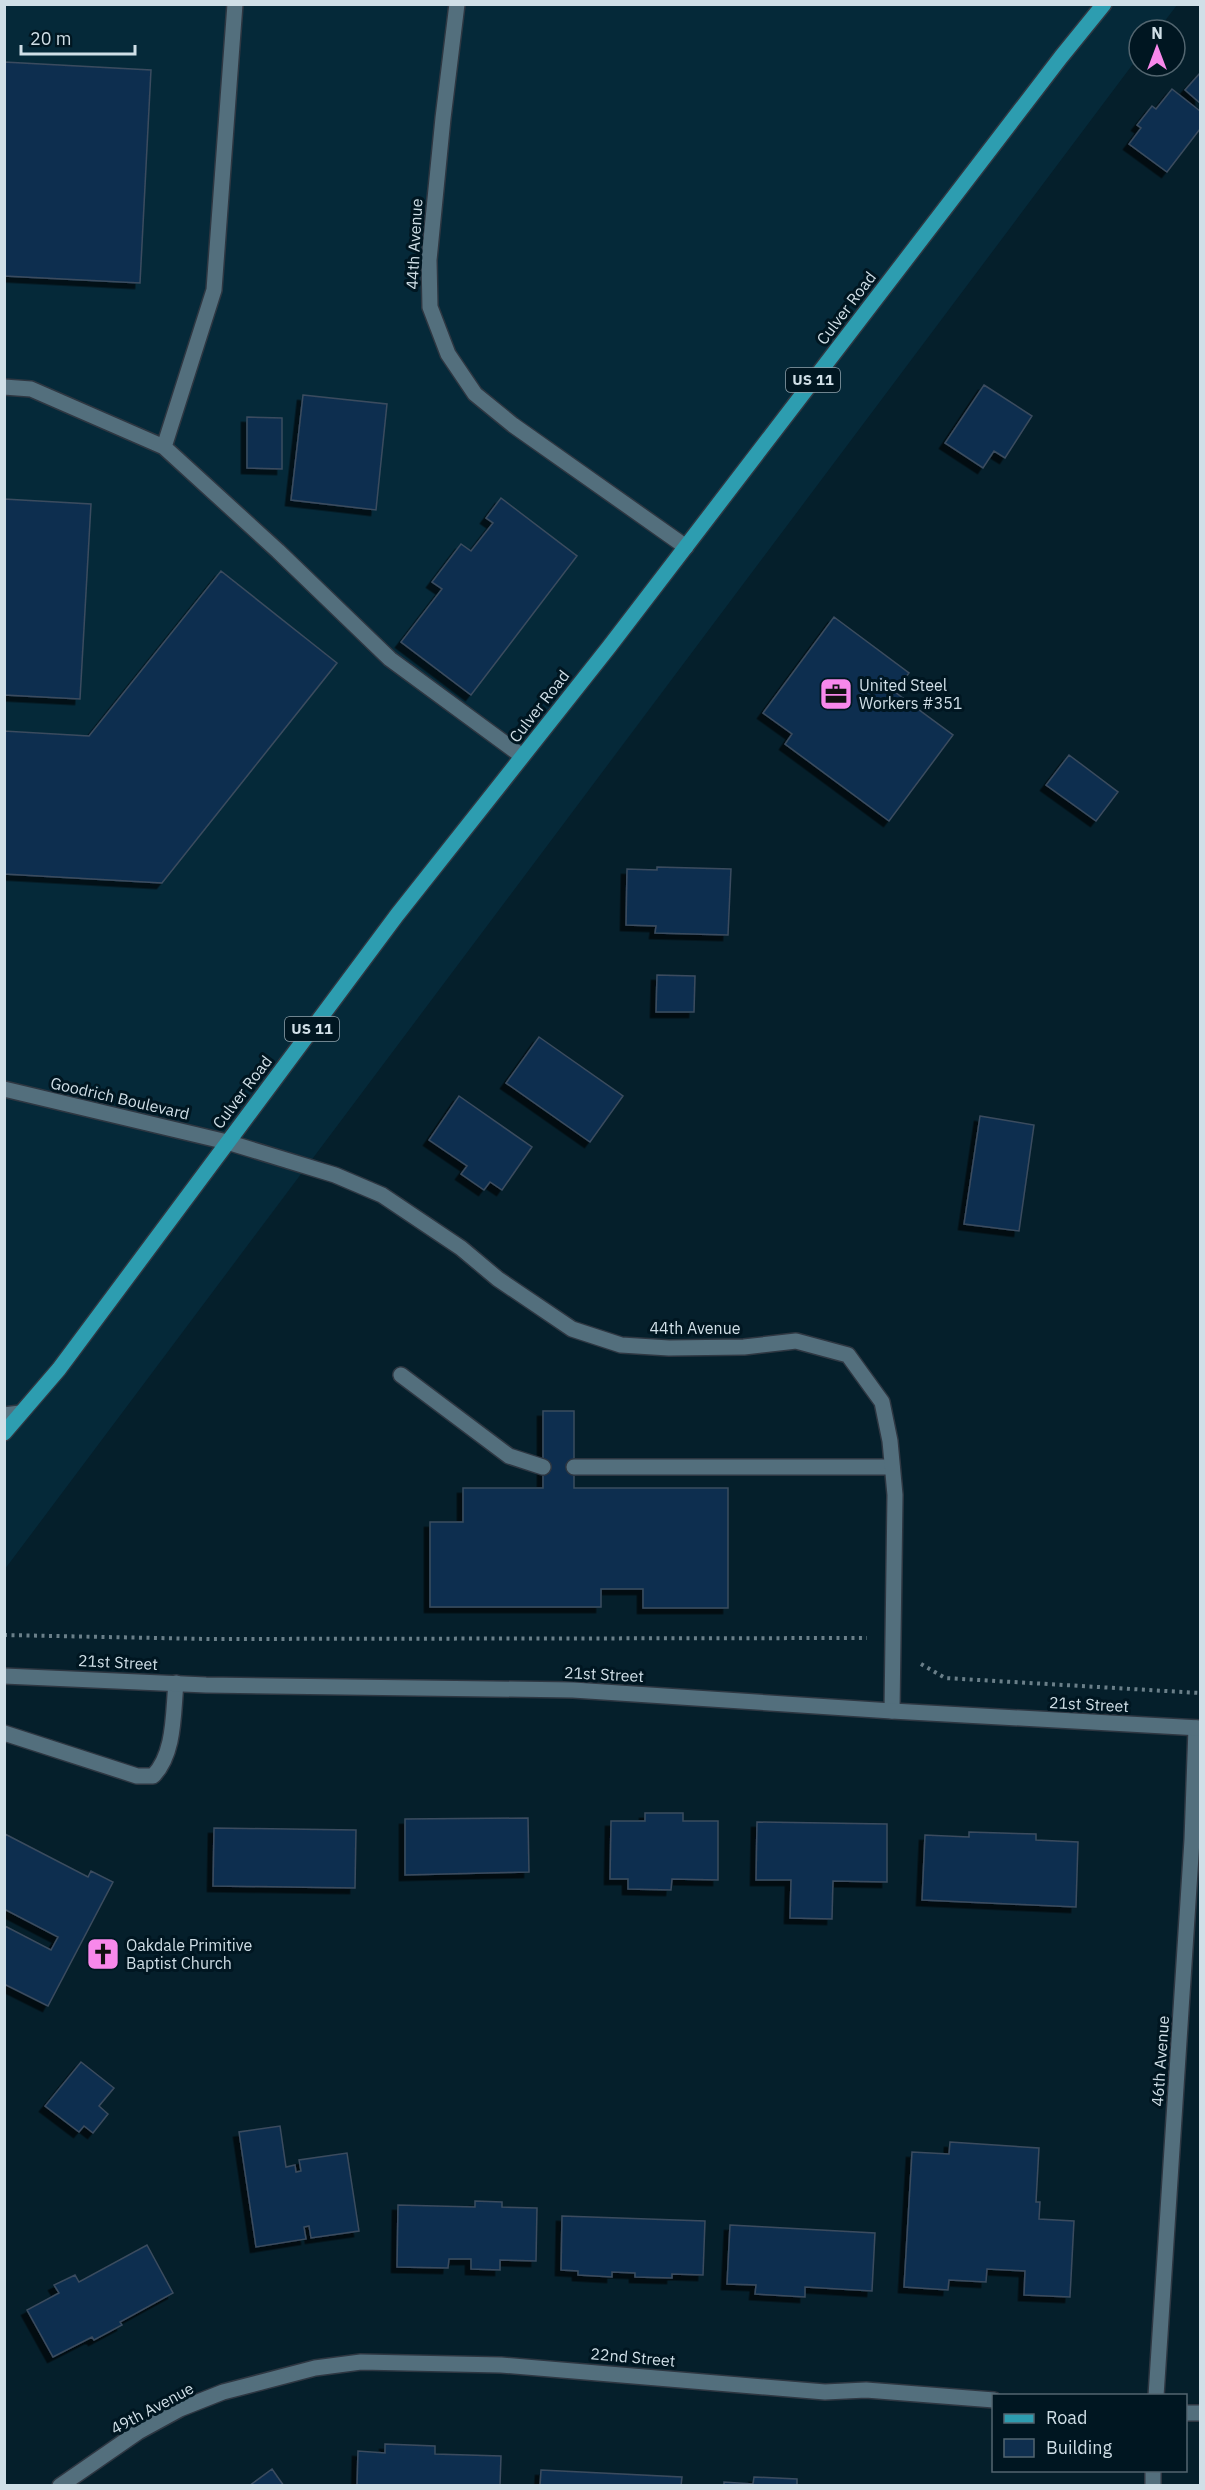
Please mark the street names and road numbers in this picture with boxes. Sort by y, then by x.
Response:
street label: 44th Avenue [402,198,426,290]
street label: Culver Road [812,268,880,348]
road number: US 11 [786,368,840,392]
street label: Culver Road [505,666,573,746]
road number: US 11 [285,1017,339,1041]
street label: Culver Road [208,1052,276,1132]
street label: Goodrich Boulevard [49,1072,191,1124]
street label: 44th Avenue [649,1318,741,1338]
street label: 21st Street [77,1650,159,1674]
street label: 21st Street [563,1662,645,1686]
street label: 21st Street [1048,1692,1130,1716]
street label: 46th Avenue [1147,2015,1173,2107]
street label: 22nd Street [590,2343,676,2371]
street label: 49th Avenue [107,2378,197,2438]

